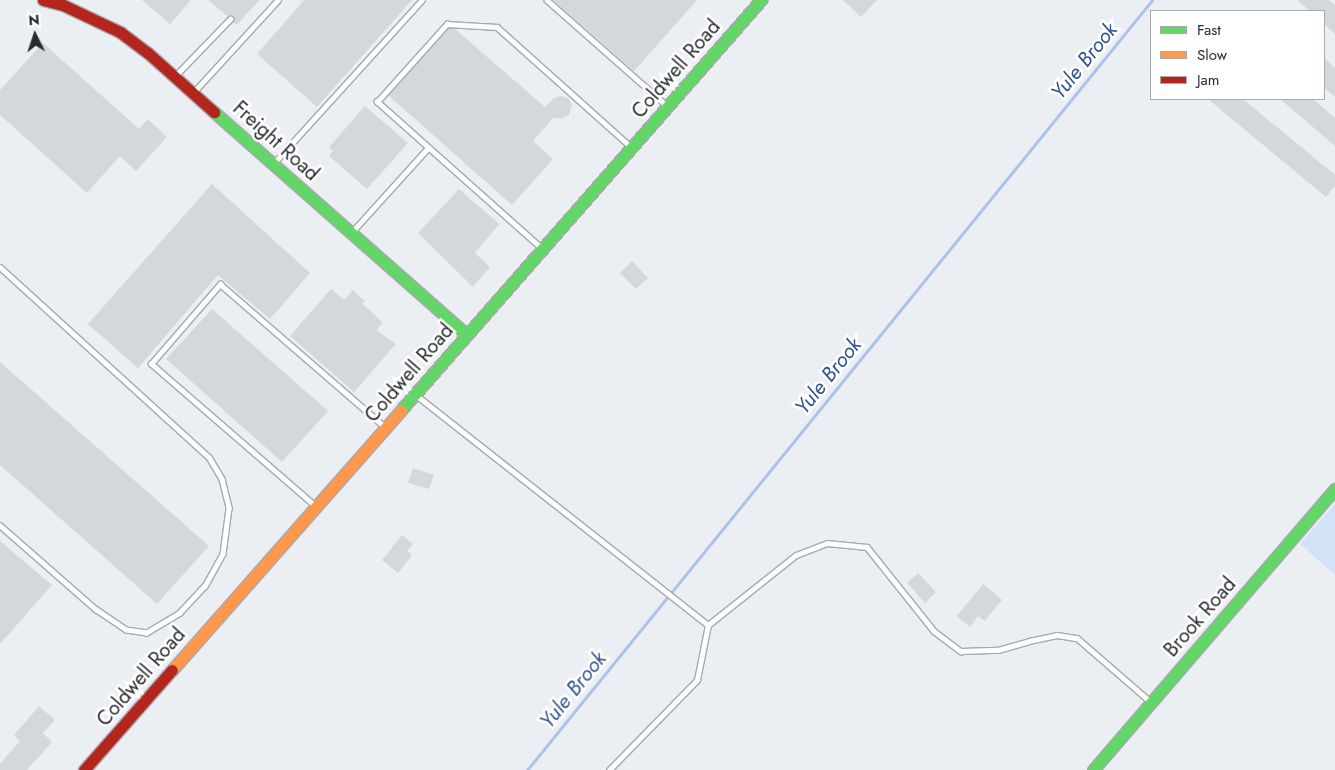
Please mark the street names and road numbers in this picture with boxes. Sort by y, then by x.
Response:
street label: Coldwell Road [627,15,725,123]
street label: Freight Road [228,96,324,186]
street label: Coldwell Road [360,319,458,427]
street label: Brook Road [1159,572,1241,662]
street label: Coldwell Road [92,623,190,731]

